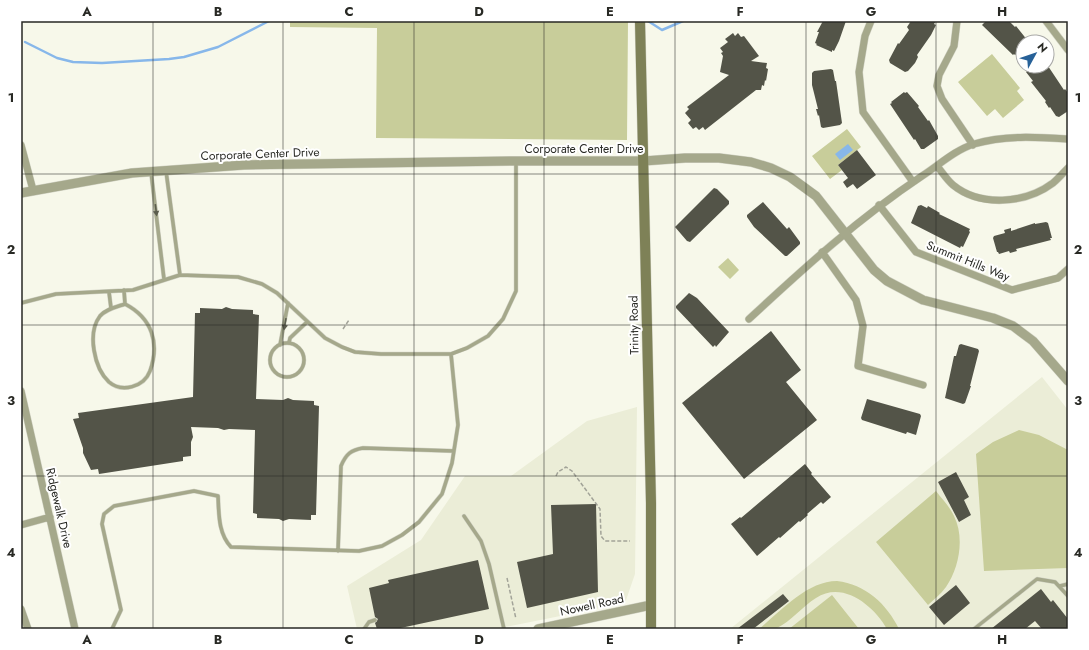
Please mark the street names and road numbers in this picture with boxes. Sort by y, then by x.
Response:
street label: Corporate Center Drive [525,140,643,158]
street label: Corporate Center Drive [200,143,320,165]
street label: Summit Hills Way [924,236,1013,286]
street label: Trinity Road [624,295,644,355]
street label: Ridgewalk Drive [41,466,77,550]
street label: Nowell Road [558,589,626,621]

